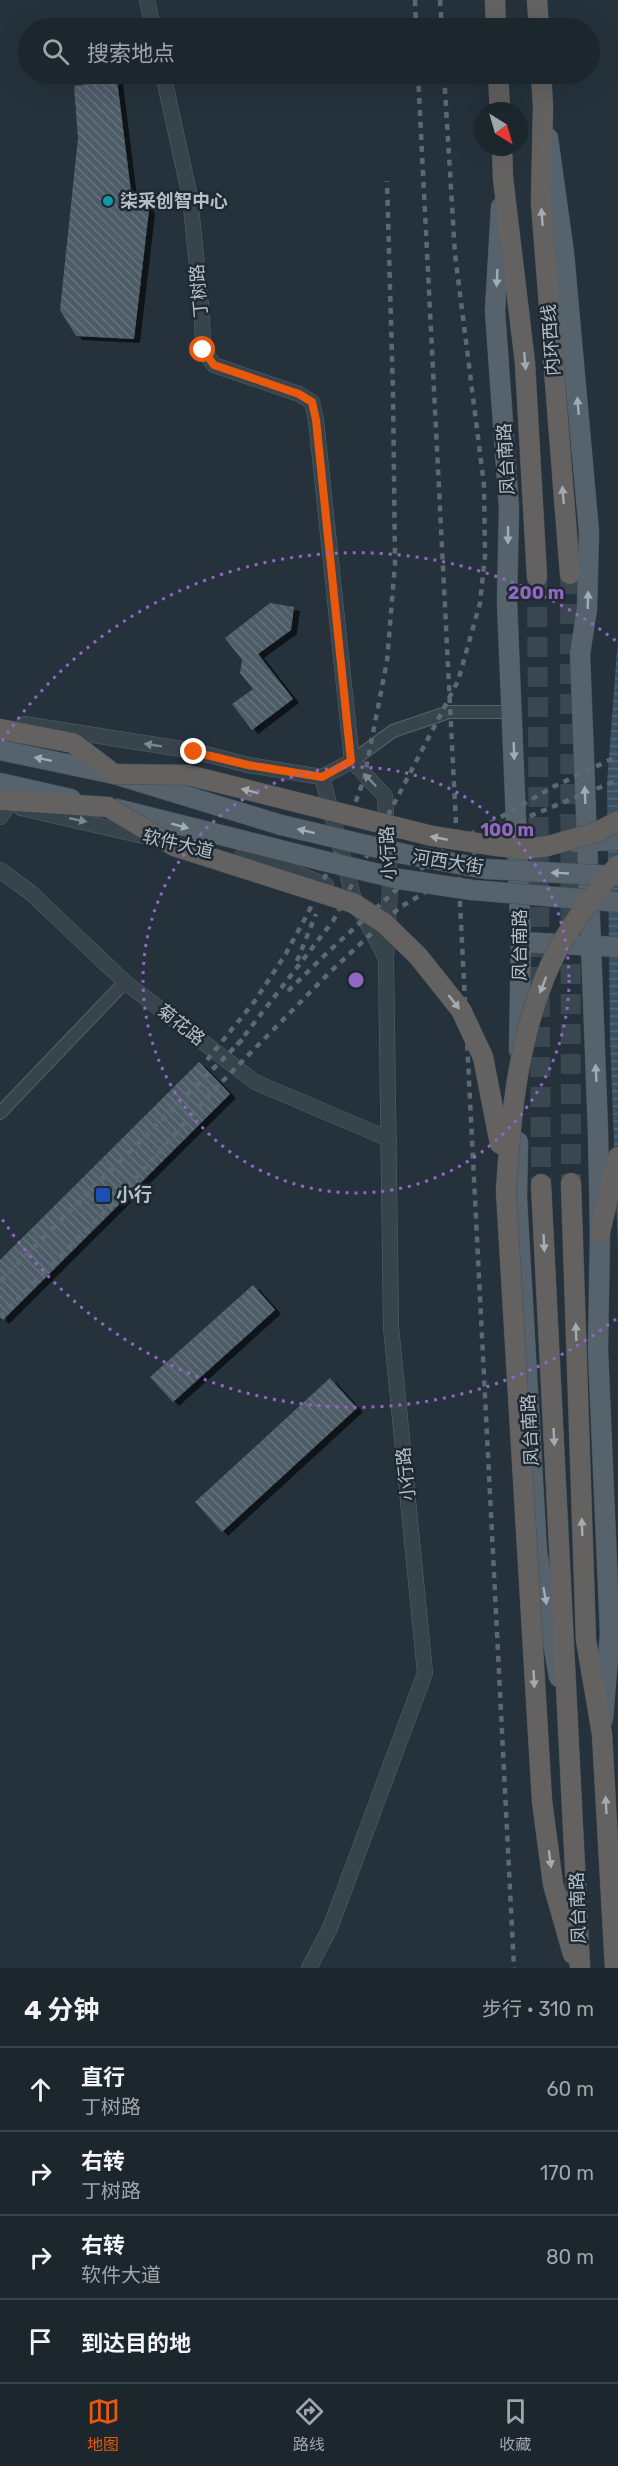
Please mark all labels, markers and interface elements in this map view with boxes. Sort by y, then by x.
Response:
search box [18,18,600,84]
icon: search [39,35,72,68]
text: 搜索地点 [87,40,175,67]
north arrow [474,102,528,156]
place label: 柒采创智中心 [120,190,228,212]
marker: 柒采创智中心 [101,194,115,208]
one-way arrow [538,207,547,226]
street label: 丁树路 [186,263,212,319]
one-way arrow [492,269,502,288]
street label: 内环西线 [538,303,564,377]
route start [189,336,215,362]
one-way arrow [520,351,530,370]
one-way arrow [573,396,583,415]
street label: 凤台南路 [493,422,519,496]
one-way arrow [559,485,568,504]
one-way arrow [503,526,513,545]
text: 200 m [508,582,564,604]
one-way arrow [583,591,592,610]
route end [180,738,206,764]
one-way arrow [143,740,162,749]
one-way arrow [509,742,519,761]
one-way arrow [33,754,52,763]
one-way arrow [363,774,377,788]
one-way arrow [580,785,589,804]
one-way arrow [241,786,259,796]
one-way arrow [69,816,88,825]
text: 100 m [480,819,534,841]
one-way arrow [170,821,189,831]
street label: 软件大道 [140,825,216,863]
one-way arrow [297,825,315,835]
street label: 小行路 [376,825,400,881]
one-way arrow [429,833,448,842]
street label: 河西大街 [411,846,485,878]
one-way arrow [550,868,569,877]
street label: 凤台南路 [509,909,531,981]
centre of rings [346,970,366,990]
one-way arrow [537,977,547,995]
one-way arrow [448,994,461,1010]
street label: 菊花路 [153,1000,209,1050]
one-way arrow [591,1064,600,1083]
place label: 小行 [116,1184,152,1206]
marker: 小行 [94,1186,112,1204]
one-way arrow [539,1233,548,1252]
one-way arrow [571,1323,580,1342]
street label: 凤台南路 [517,1393,543,1467]
one-way arrow [549,1428,558,1447]
street label: 小行路 [392,1446,420,1502]
one-way arrow [578,1518,587,1537]
one-way arrow [541,1587,550,1606]
one-way arrow [529,1670,539,1689]
one-way arrow [601,1795,611,1814]
one-way arrow [545,1850,555,1869]
street label: 凤台南路 [566,1872,590,1944]
text: 4 分钟 [24,1995,99,2026]
text: 步行 · 310 m [482,1997,594,2021]
text: 直行 [81,2064,125,2091]
icon: ahead [24,2073,57,2106]
text: 60 m [547,2077,594,2101]
text: 丁树路 [81,2095,141,2119]
text: 右转 [81,2148,125,2175]
icon: right [24,2157,57,2190]
text: 170 m [540,2161,594,2185]
text: 丁树路 [81,2179,141,2203]
text: 右转 [81,2232,125,2259]
icon: right [24,2241,57,2274]
text: 80 m [546,2245,594,2269]
text: 软件大道 [81,2263,161,2287]
icon: arrive [24,2325,57,2358]
text: 到达目的地 [81,2330,191,2357]
tab: 地图 [87,2395,120,2455]
tab: 路线 [293,2395,326,2455]
tab: 收藏 [499,2395,532,2455]

